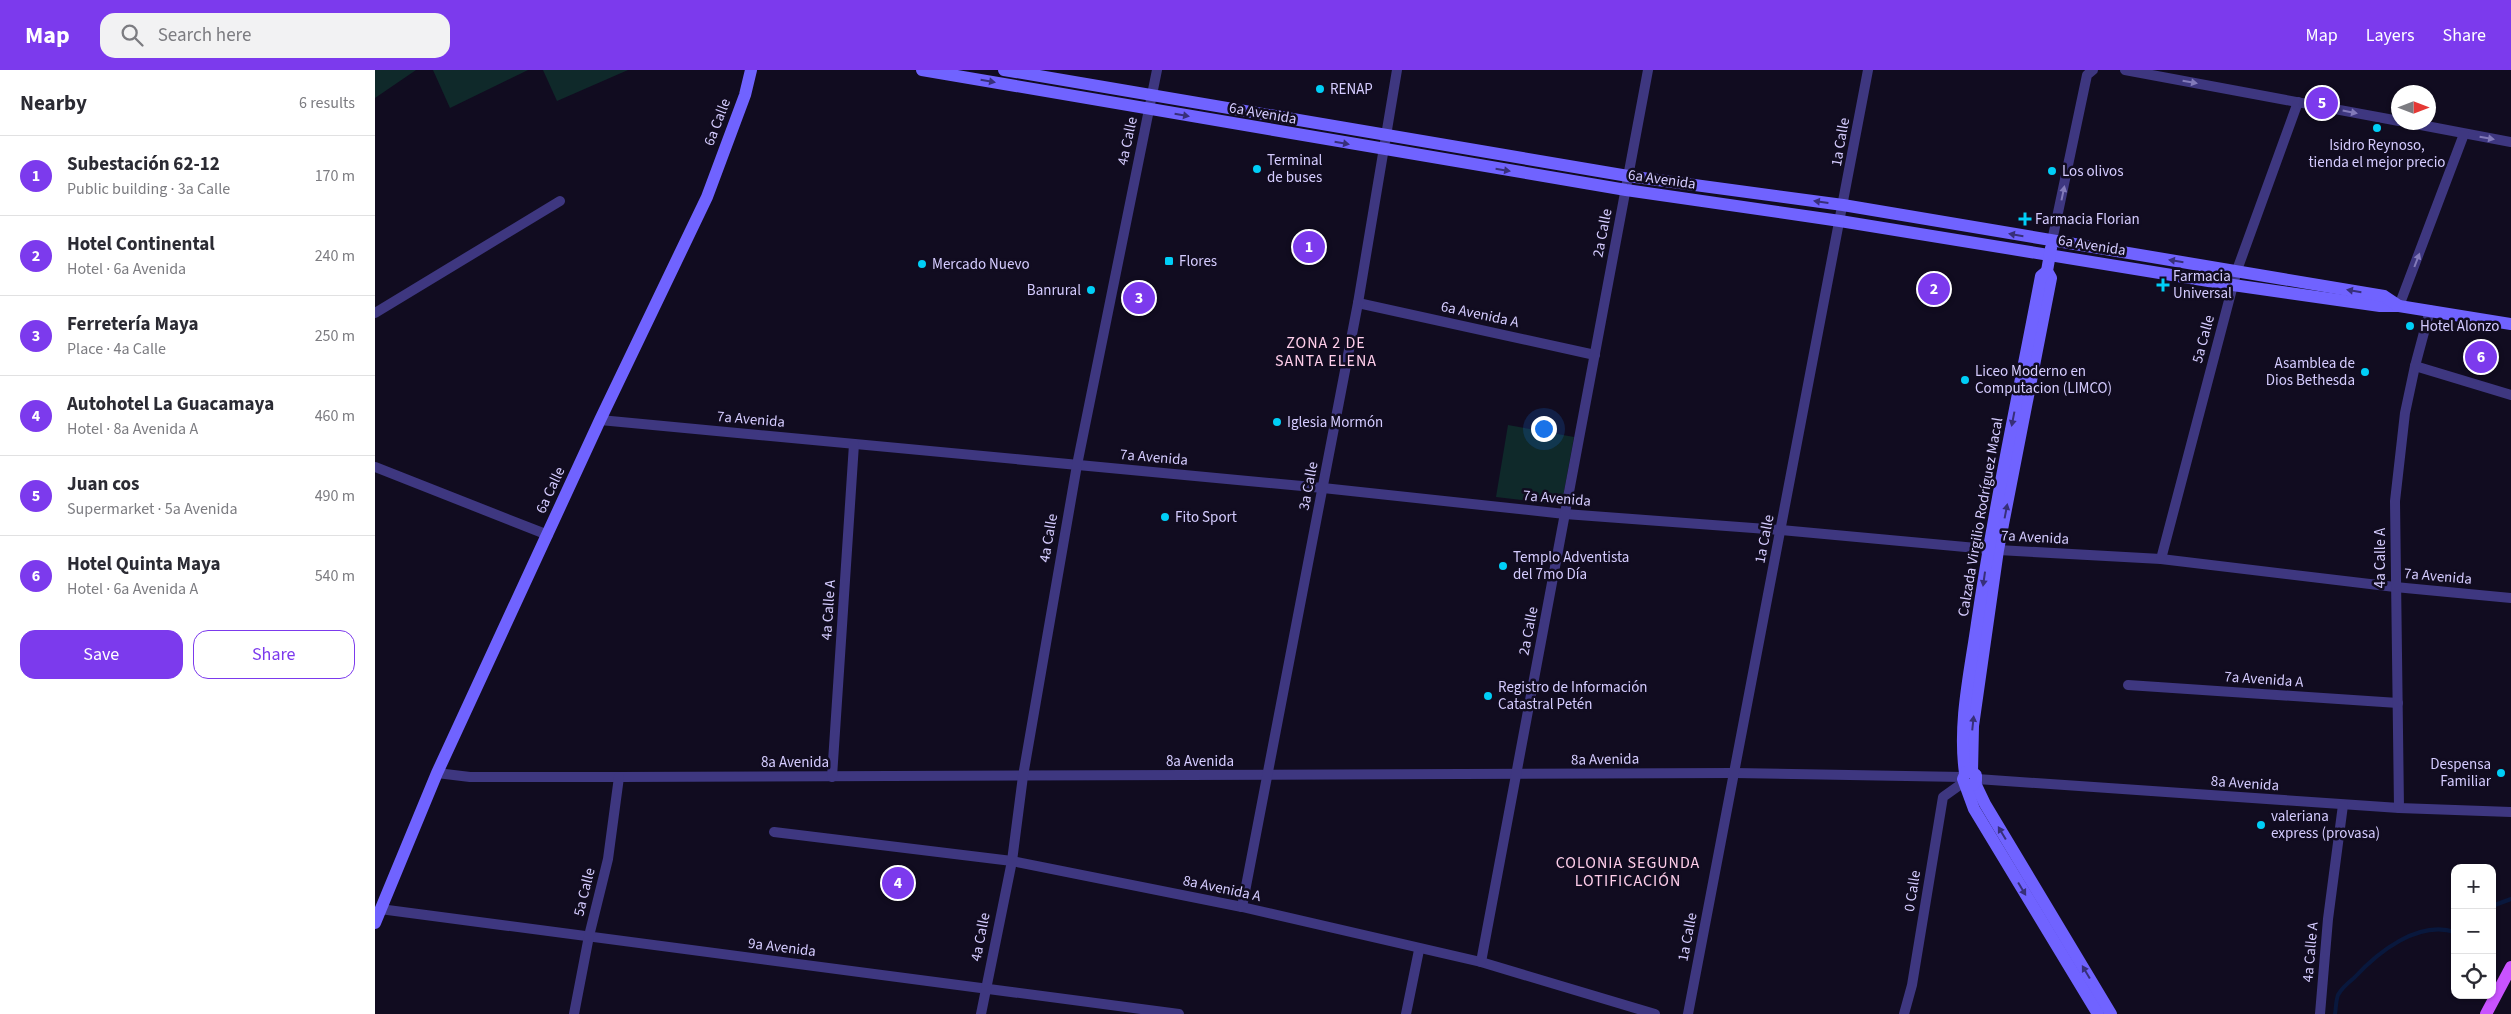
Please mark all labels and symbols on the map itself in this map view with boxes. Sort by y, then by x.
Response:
one-way arrow [980,78,996,86]
one-way arrow [2182,78,2198,86]
place label: RENAP [1330,79,1373,100]
marker: RENAP [1314,83,1326,95]
pin: 5 [2306,84,2338,122]
north arrow [2391,85,2436,130]
street label: 6a Calle [699,95,736,149]
street label: 6a Avenida [1227,97,1298,130]
one-way arrow [2342,108,2357,116]
one-way arrow [1175,112,1191,120]
street label: 4a Calle [1112,115,1143,167]
street label: 1a Calle [1826,116,1855,168]
marker: Isidro Reynoso, tienda el mejor precio [2371,122,2383,134]
place label: Isidro Reynoso, tienda el mejor precio [2309,135,2445,173]
one-way arrow [2480,135,2496,143]
one-way arrow [1335,139,1351,147]
place label: Terminal de buses [1267,150,1323,188]
place label: Los olivos [2062,161,2123,182]
marker: Terminal de buses [1251,163,1263,175]
street label: 6a Avenida [1627,164,1697,195]
marker: Los olivos [2046,165,2058,177]
one-way arrow [1495,166,1511,174]
one-way arrow [2059,185,2067,201]
one-way arrow [1813,198,1829,206]
street label: 2a Calle [1587,207,1617,259]
place label: Farmacia Florian [2035,209,2140,230]
marker: Farmacia Florian [2019,213,2031,225]
pin: 1 [1293,228,1325,266]
one-way arrow [2008,230,2024,238]
street label: 6a Avenida [2057,230,2127,261]
place label: Flores [1179,251,1217,272]
one-way arrow [2413,252,2421,267]
place label: Mercado Nuevo [932,254,1030,275]
marker: Flores [1163,255,1175,267]
one-way arrow [2168,256,2184,264]
marker: Mercado Nuevo [916,258,928,270]
place label: Farmacia Universal [2173,266,2232,304]
pin: 2 [1918,270,1950,308]
pin: 3 [1123,279,1155,317]
marker: Farmacia Universal [2157,279,2169,291]
place label: Banrural [1027,280,1081,301]
marker: Banrural [1085,284,1097,296]
one-way arrow [2345,286,2361,294]
street label: 6a Avenida A [1439,296,1522,333]
street label: 5a Calle [2187,313,2220,366]
place label: Hotel Alonzo [2420,316,2499,337]
marker: Hotel Alonzo [2404,320,2416,332]
district label: ZONA 2 DE SANTA ELENA [1275,332,1377,372]
pin: 6 [2465,338,2497,376]
place label: Asamblea de Dios Bethesda [2266,353,2355,391]
place label: Liceo Moderno en Computacion (LIMCO) [1975,361,2112,399]
marker: Asamblea de Dios Bethesda [2359,366,2371,378]
marker: Liceo Moderno en Computacion (LIMCO) [1959,374,1971,386]
street label: 7a Avenida [716,406,786,433]
place label: Iglesia Mormón [1287,412,1383,433]
one-way arrow [2009,412,2017,428]
marker: Iglesia Mormón [1271,416,1283,428]
your location [1531,416,1557,442]
street label: Calzada Virgilio Rodríguez Macal [1953,416,2008,618]
street label: 7a Avenida [1119,444,1189,471]
street label: 3a Calle [1293,460,1323,512]
street label: 6a Calle [531,463,570,517]
street label: 7a Avenida [1522,485,1592,512]
one-way arrow [2002,503,2010,518]
place label: Fito Sport [1175,507,1237,528]
marker: Fito Sport [1159,511,1171,523]
street label: 4a Calle [1034,512,1063,564]
street label: 1a Calle [1749,513,1779,565]
street label: 7a Avenida [2000,525,2070,550]
street label: 4a Calle A [2370,527,2391,588]
place label: Templo Adventista del 7mo Día [1513,547,1629,585]
marker: Templo Adventista del 7mo Día [1497,560,1509,572]
street label: 7a Avenida [2403,563,2473,590]
one-way arrow [1979,572,1987,588]
street label: 4a Calle A [816,578,841,641]
street label: 2a Calle [1513,605,1543,657]
street label: 7a Avenida A [2224,666,2305,693]
place label: Registro de Información Catastral Petén [1498,677,1648,715]
marker: Registro de Información Catastral Petén [1482,690,1494,702]
one-way arrow [1969,715,1977,731]
street label: 8a Avenida [1571,748,1639,771]
street label: 8a Avenida [1166,751,1234,772]
street label: 8a Avenida [761,752,829,773]
place label: Despensa Familiar [2430,754,2492,792]
marker: Despensa Familiar [2495,767,2507,779]
street label: 8a Avenida [2210,771,2280,796]
place label: valeriana express (provasa) [2271,806,2380,844]
marker: valeriana express (provasa) [2255,819,2267,831]
one-way arrow [1998,826,2007,839]
district label: COLONIA SEGUNDA LOTIFICACIÓN [1556,852,1700,892]
pin: 4 [882,864,914,902]
street label: 5a Calle [568,866,601,919]
street label: 0 Calle [1899,869,1926,913]
street label: 8a Avenida A [1181,870,1264,907]
one-way arrow [2018,882,2027,895]
street label: 4a Calle [965,911,995,963]
street label: 1a Calle [1672,911,1702,963]
street label: 4a Calle A [2297,920,2324,983]
street label: 9a Avenida [747,933,817,962]
one-way arrow [2081,966,2090,979]

